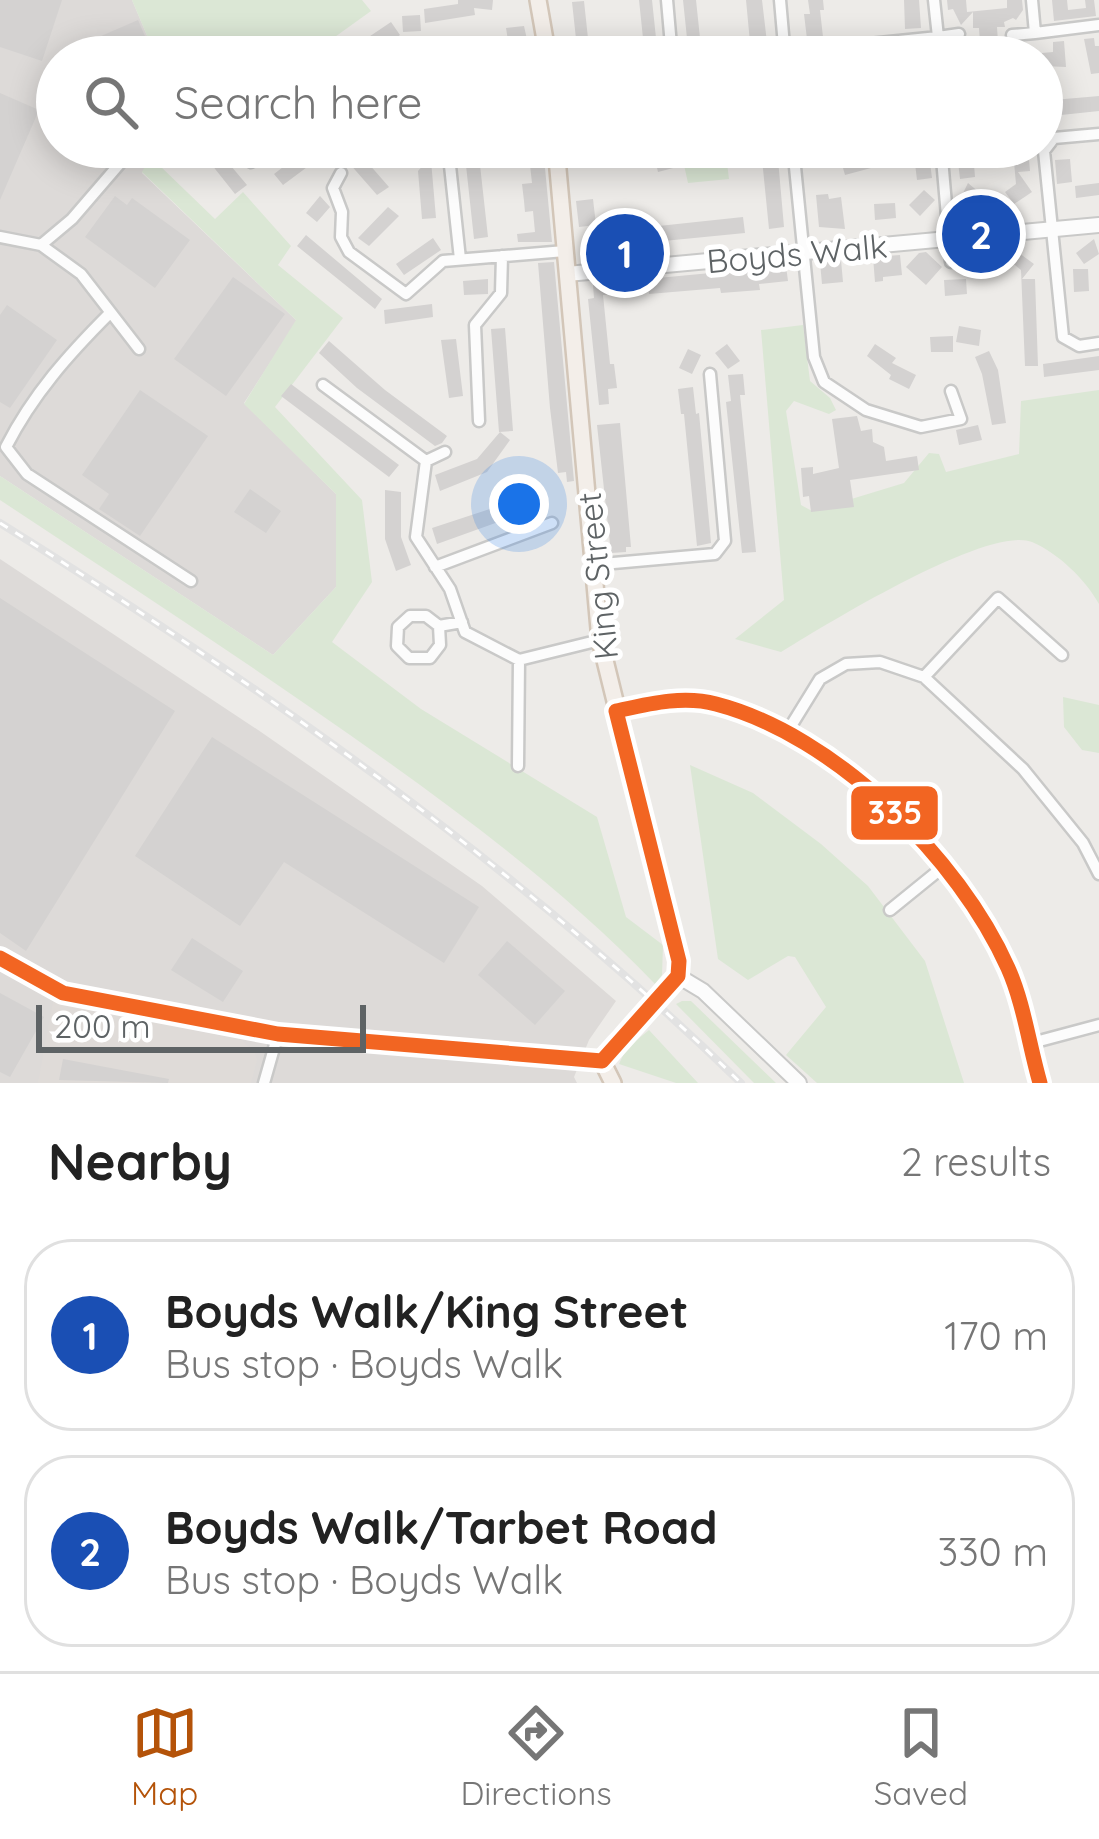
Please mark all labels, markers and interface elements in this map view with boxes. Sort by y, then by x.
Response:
search box [36,36,1063,168]
icon: search [78,69,144,135]
text: Search here [174,74,422,130]
pin: 2 [942,189,1020,279]
pin: 1 [586,208,664,298]
street label: Boyds Walk [705,225,889,281]
your location [489,474,549,534]
street label: King Street [568,490,626,662]
line badge: 335 [849,784,940,842]
text: 335 [868,791,922,832]
scale bar [36,999,366,1052]
text: 200 m [54,1005,151,1046]
text: Nearby [48,1129,232,1193]
text: 2 results [901,1137,1051,1186]
text: Boyds Walk/King Street [165,1283,688,1339]
text: 1 [82,1311,98,1360]
text: 170 m [944,1311,1048,1360]
text: Bus stop · Boyds Walk [165,1339,563,1388]
text: Boyds Walk/Tarbet Road [165,1499,717,1555]
text: 2 [79,1527,101,1576]
text: 330 m [938,1527,1048,1576]
text: Bus stop · Boyds Walk [165,1555,563,1604]
tab: Map [131,1700,198,1813]
tab: Directions [460,1700,612,1813]
tab: Saved [874,1700,968,1813]

